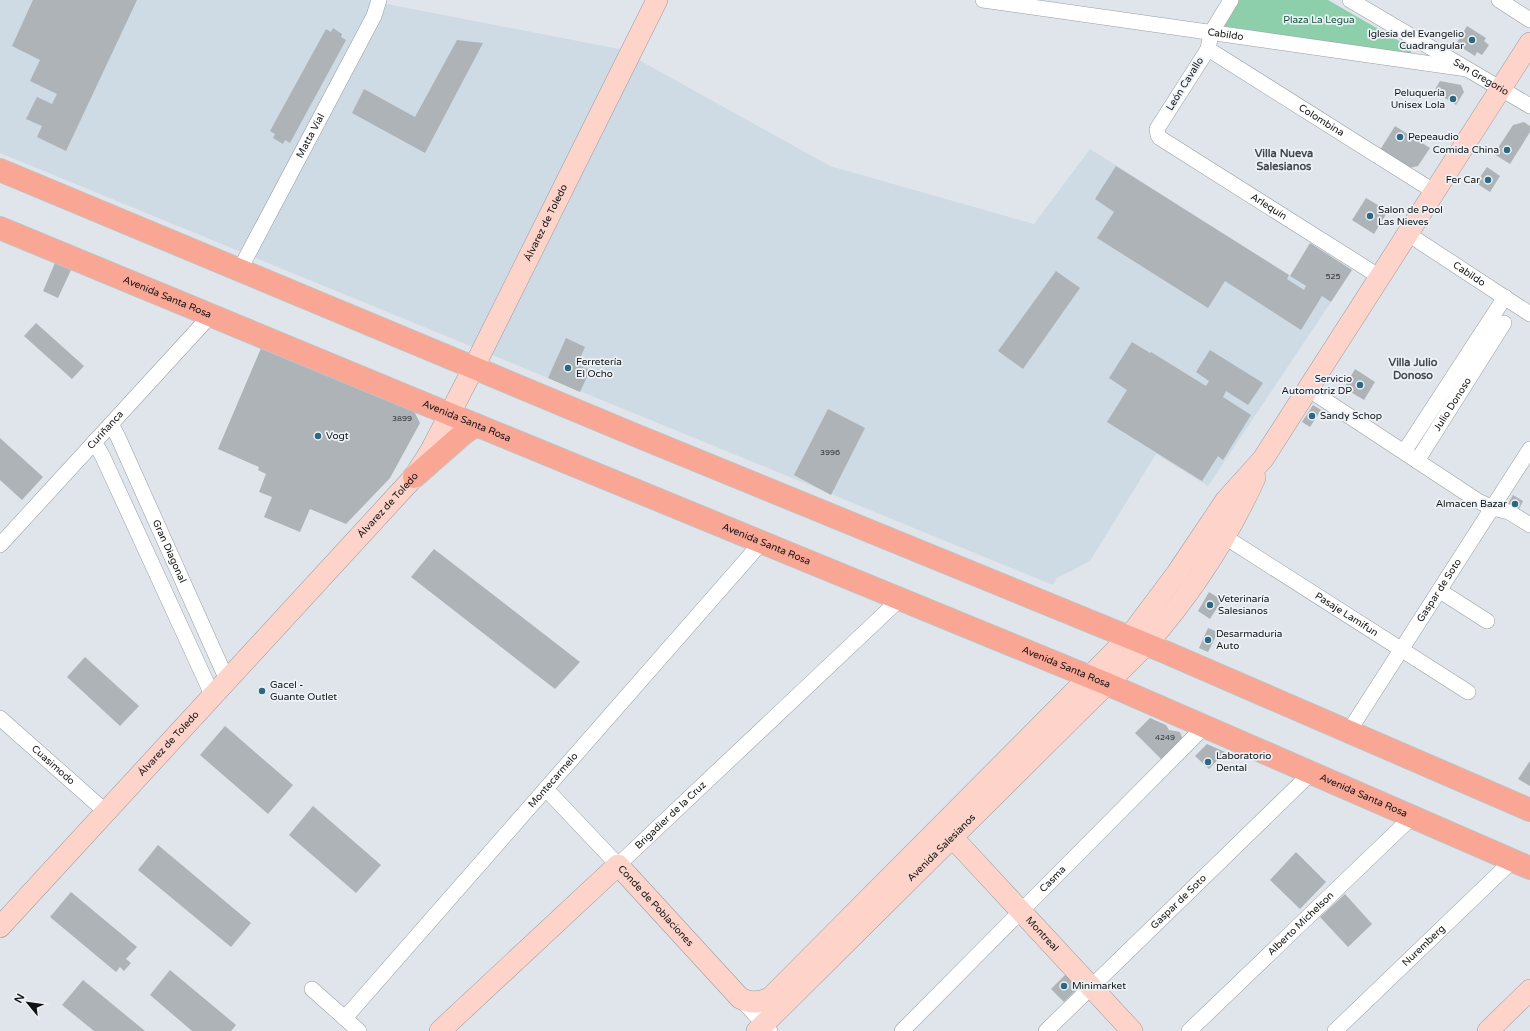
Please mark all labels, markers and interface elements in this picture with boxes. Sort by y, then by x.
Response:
park label: Plaza La Legua [1283,14,1355,26]
street label: Cabildo [1207,26,1244,43]
place label: Iglesia del Evangelio Cuadrangular [1368,28,1464,52]
marker: Iglesia del Evangelio Cuadrangular [1467,35,1477,45]
street label: León Cavallo [1164,55,1206,113]
street label: San Gregorio [1451,56,1511,98]
place label: Peluquería Unisex Lola [1391,87,1445,111]
marker: Peluquería Unisex Lola [1448,94,1458,104]
street label: Colombina [1297,102,1346,139]
street label: Matta Vial [294,112,327,160]
place label: Pepeaudio [1408,131,1459,143]
marker: Pepeaudio [1395,132,1405,142]
place label: Comida China [1433,144,1499,156]
marker: Comida China [1502,145,1512,155]
district label: Villa Nueva Salesianos [1255,147,1313,173]
place label: Fer Car [1446,174,1480,186]
marker: Fer Car [1483,175,1493,185]
street label: Álvarez de Toledo [522,182,570,263]
street label: Arlequín [1248,191,1289,223]
place label: Salon de Pool Las Nieves [1378,204,1443,228]
marker: Salon de Pool Las Nieves [1365,211,1375,221]
street label: Cabildo [1451,259,1488,289]
house number: 525 [1325,272,1341,281]
street label: Avenida Santa Rosa [121,274,213,321]
place label: Ferretería El Ocho [576,356,622,380]
district label: Villa Julio Donoso [1389,356,1438,382]
marker: Ferretería El Ocho [563,363,573,373]
place label: Servicio Automotriz DP [1282,373,1352,397]
street label: Julio Donoso [1431,375,1474,433]
marker: Servicio Automotriz DP [1355,380,1365,390]
street label: Avenida Santa Rosa [421,398,513,445]
street label: Curiñanca [85,408,126,452]
place label: Sandy Schop [1320,410,1382,422]
marker: Sandy Schop [1307,411,1317,421]
house number: 3899 [392,414,412,423]
place label: Vogt [326,430,349,442]
marker: Vogt [313,431,323,441]
house number: 3996 [820,448,840,457]
street label: Álvarez de Toledo [355,471,421,540]
place label: Almacen Bazar [1436,498,1507,510]
marker: Almacen Bazar [1510,499,1520,509]
street label: Gran Diagonal [150,518,189,585]
street label: Avenida Santa Rosa [720,521,812,568]
street label: Gaspar de Soto [1414,556,1464,624]
street label: Pasaje Lamifun [1313,590,1380,639]
place label: Veterinaría Salesianos [1218,593,1269,617]
marker: Veterinaría Salesianos [1205,600,1215,610]
place label: Desarmaduria Auto [1216,628,1282,652]
marker: Desarmaduria Auto [1203,635,1213,645]
street label: Avenida Santa Rosa [1020,644,1112,691]
place label: Gacel - Guante Outlet [270,679,337,703]
marker: Gacel - Guante Outlet [257,686,267,696]
street label: Álvarez de Toledo [136,709,202,779]
house number: 4249 [1155,733,1175,742]
street label: Cuasimodo [29,743,77,787]
street label: Montecarmelo [526,750,581,810]
place label: Laboratorio Dental [1216,750,1271,774]
marker: Laboratorio Dental [1203,757,1213,767]
street label: Avenida Santa Rosa [1318,771,1409,820]
street label: Brigadier de la Cruz [633,779,709,852]
street label: Avenida Salesianos [905,811,978,884]
street label: Conde de Poblaciones [615,863,696,949]
street label: Casma [1037,864,1068,895]
street label: Gaspar de Soto [1148,872,1209,932]
street label: Alberto Michelson [1265,889,1336,958]
street label: Montreal [1023,914,1061,954]
street label: Nuremberg [1400,923,1448,969]
place label: Minimarket [1072,980,1126,992]
marker: Minimarket [1059,981,1069,991]
north arrow [8,983,48,1023]
text: N [12,991,28,1005]

